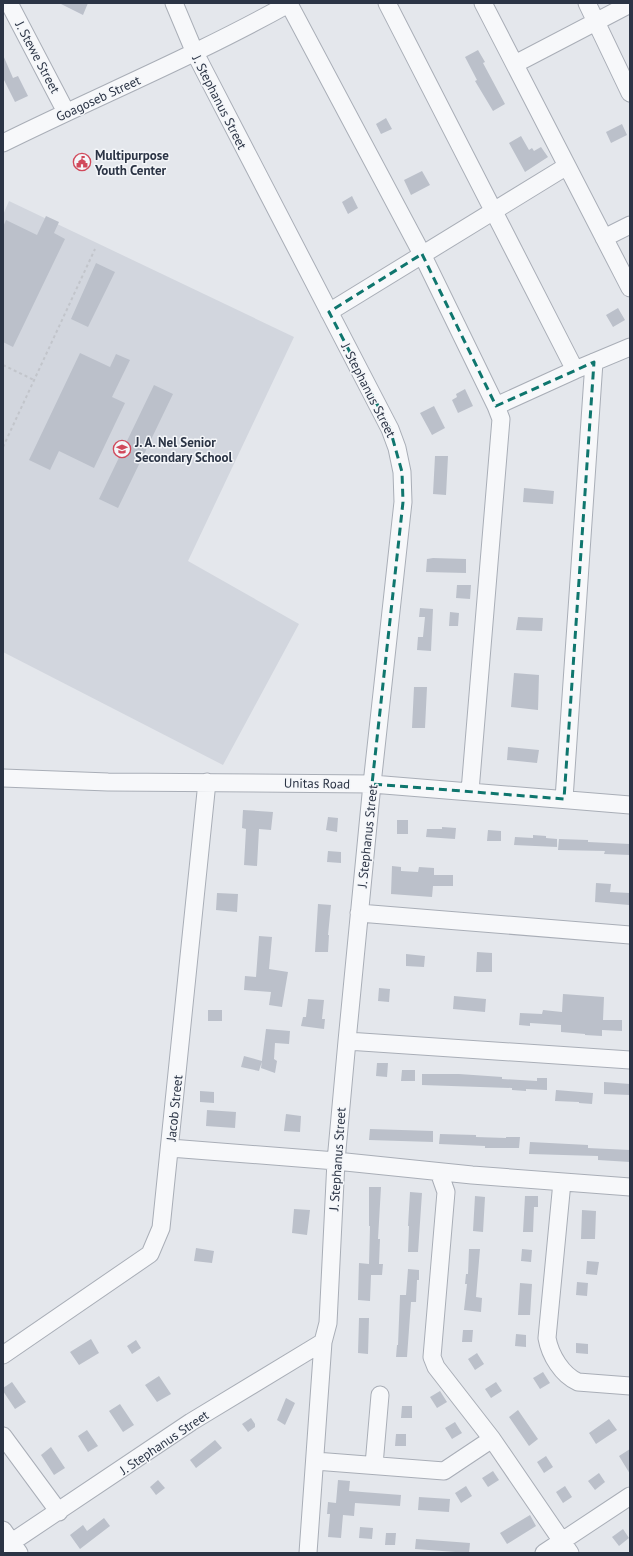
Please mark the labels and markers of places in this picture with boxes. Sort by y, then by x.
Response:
place label: Multipurpose Youth Center [94,147,169,179]
public building icon: Multipurpose Youth Center [72,152,92,172]
place label: J. A. Nel Senior Secondary School [134,434,233,466]
school or university icon: J. A. Nel Senior Secondary School [112,439,132,459]

